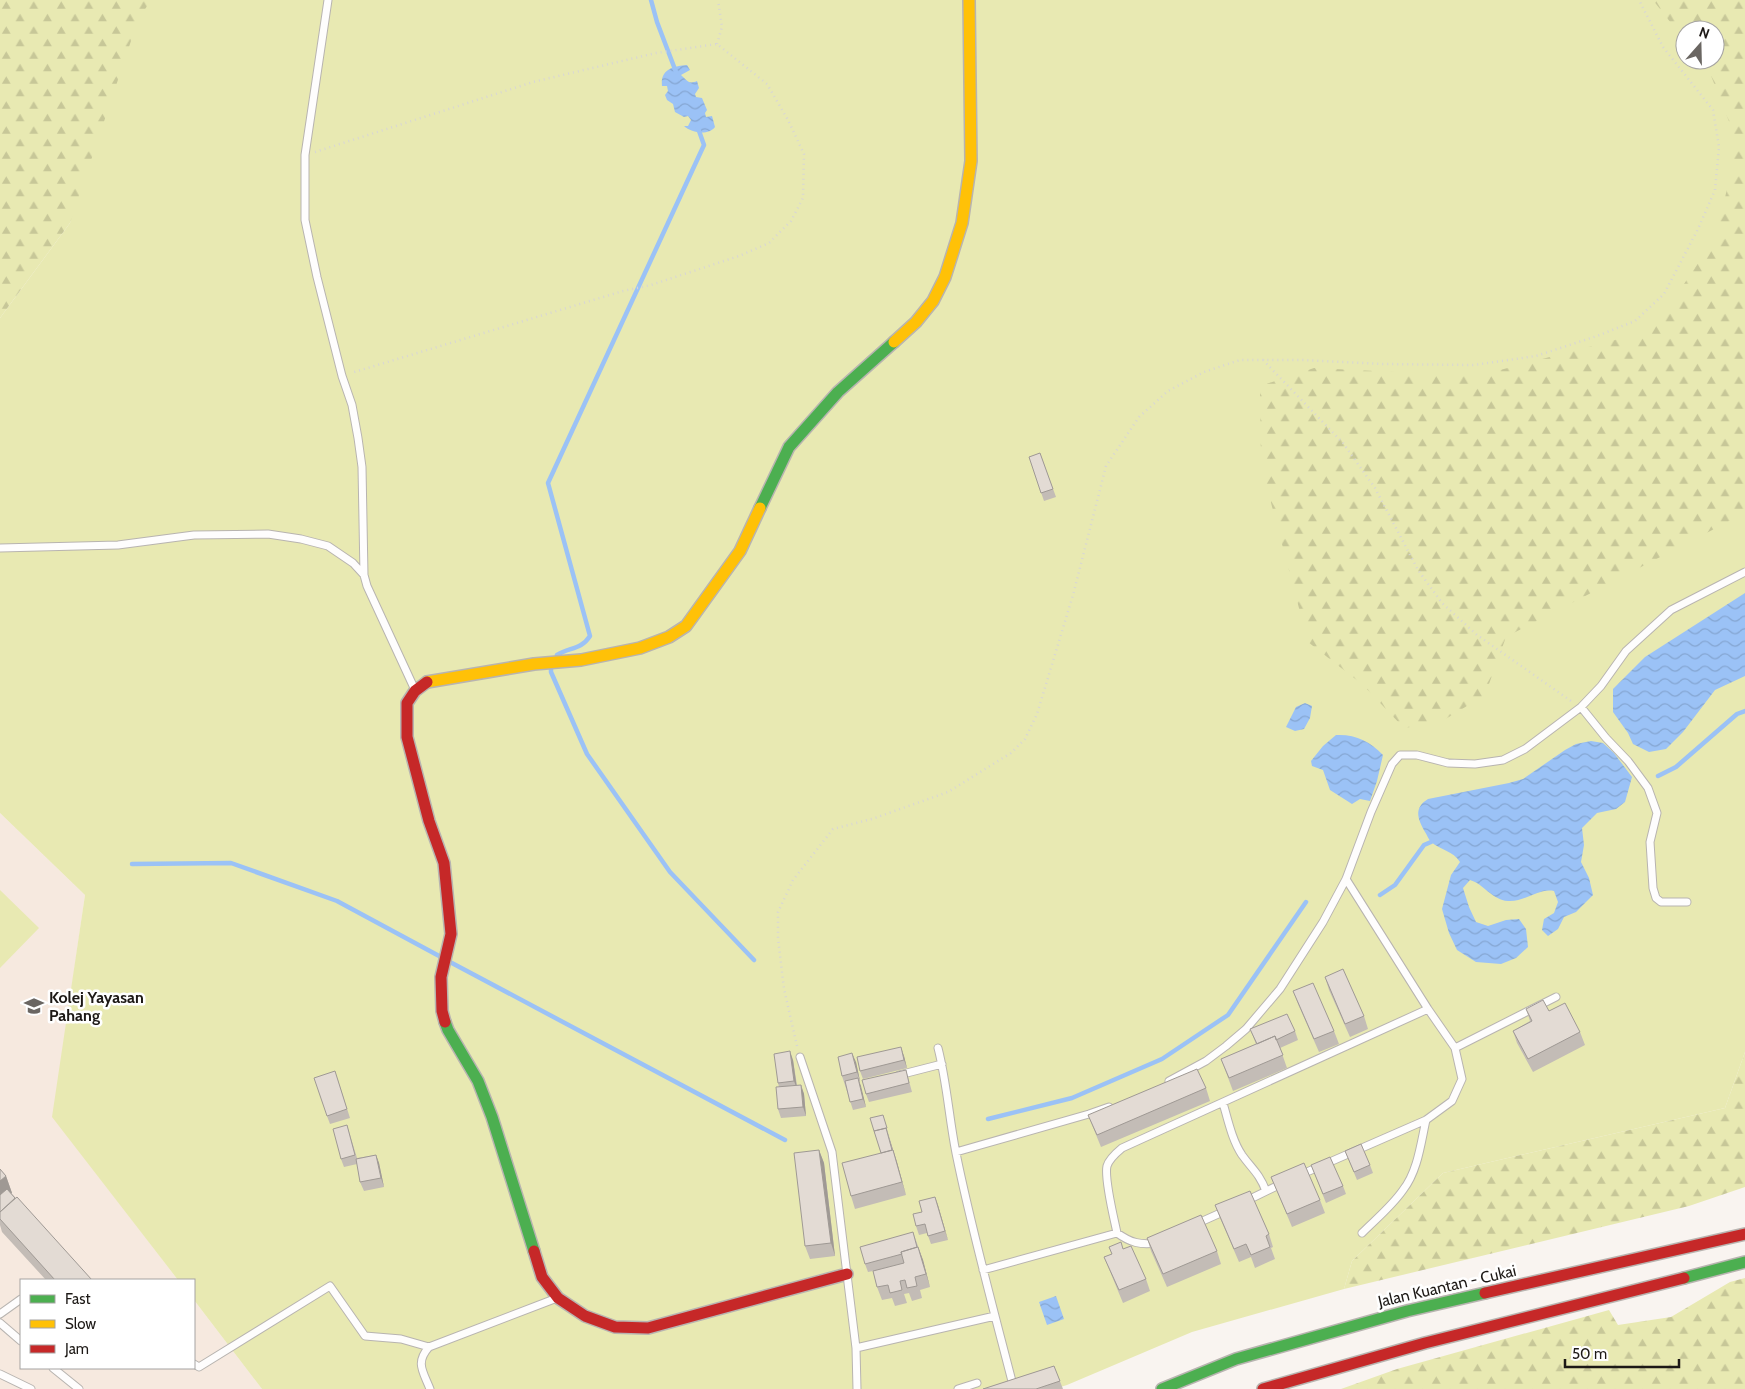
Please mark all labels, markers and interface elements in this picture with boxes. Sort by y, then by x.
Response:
north arrow [1675,20,1725,70]
text: N [1697,23,1712,43]
place label: Kolej Yayasan Pahang [49,988,144,1025]
school or university icon: Kolej Yayasan Pahang [23,995,45,1017]
street label: Jalan Kuantan - Cukai [1375,1261,1518,1311]
legend [20,1279,195,1369]
text: Fast [65,1290,90,1308]
text: Slow [65,1315,96,1333]
scale bar [1565,1336,1679,1368]
text: Jam [64,1340,89,1358]
text: 50 m [1572,1345,1607,1363]

